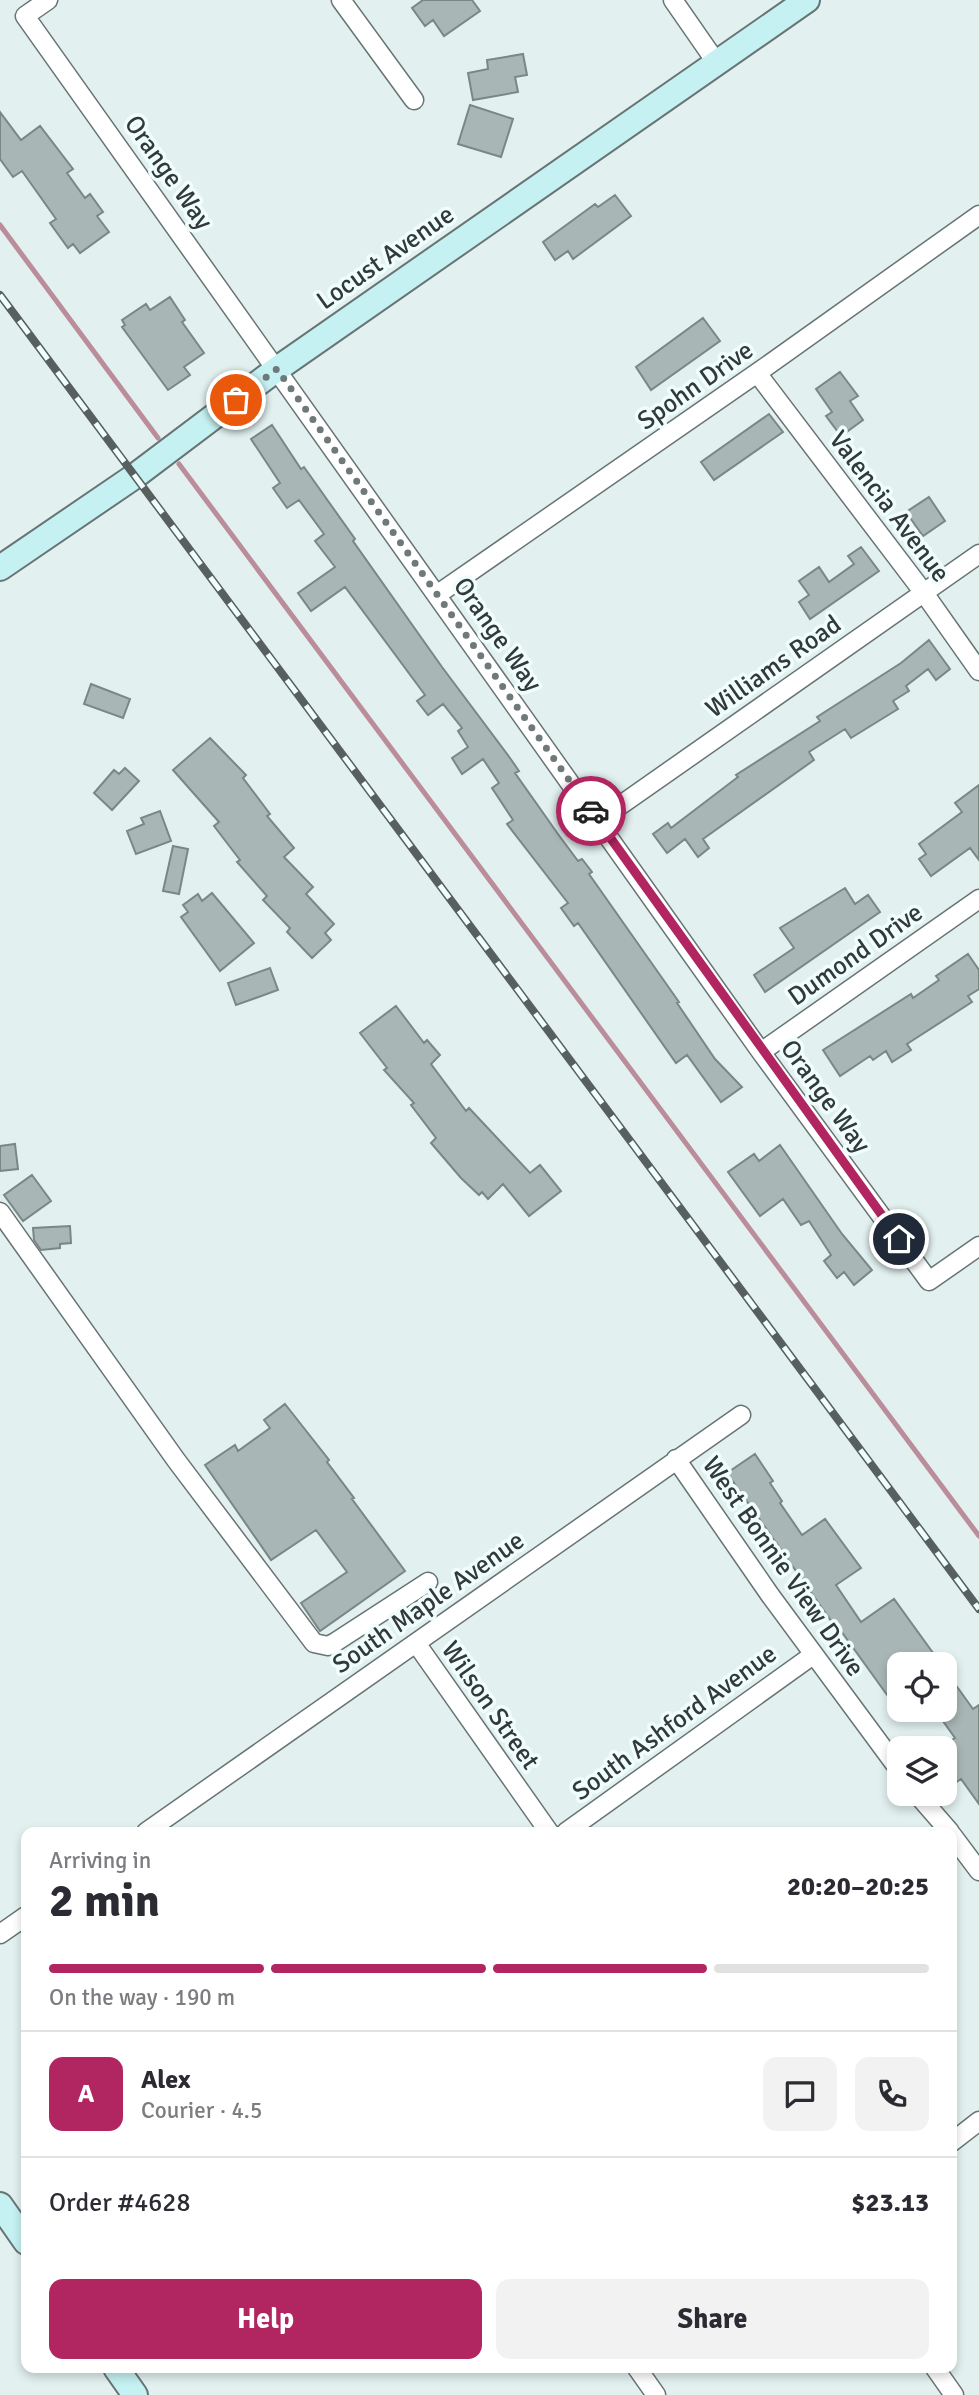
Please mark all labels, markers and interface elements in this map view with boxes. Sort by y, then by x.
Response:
street label: Orange Way [117,109,219,236]
street label: Locust Avenue [311,199,460,317]
street label: Spohn Drive [632,334,760,437]
pin [206,370,266,430]
icon: bag [217,381,255,419]
street label: Valencia Avenue [822,425,957,589]
street label: Orange Way [446,571,548,698]
street label: Williams Road [700,608,847,725]
courier [556,776,626,846]
icon: car [572,792,610,830]
street label: Dumond Drive [782,897,929,1013]
street label: Orange Way [773,1034,877,1160]
pin [869,1209,929,1269]
icon: home [880,1220,918,1258]
street label: West Bonnie View Drive [695,1450,871,1683]
street label: South Maple Avenue [327,1525,531,1681]
street label: Wilson Street [434,1635,546,1776]
street label: South Ashford Avenue [566,1638,783,1808]
map controls [887,1652,957,1806]
button: locate [887,1652,957,1722]
button: layers [887,1736,957,1806]
text: Arriving in [49,1846,151,1875]
text: 20:20–20:25 [787,1871,929,1903]
text: 2 min [49,1873,160,1929]
text: On the way · 190 m [49,1983,235,2012]
button: chat [763,2057,837,2131]
button: phone [855,2057,929,2131]
text: Alex [141,2064,191,2096]
text: A [78,2078,94,2110]
text: Courier · 4.5 [141,2096,262,2125]
text: Order #4628 [49,2187,190,2219]
text: $23.13 [851,2187,929,2219]
button: Help [49,2279,482,2359]
button: Share [496,2279,929,2359]

